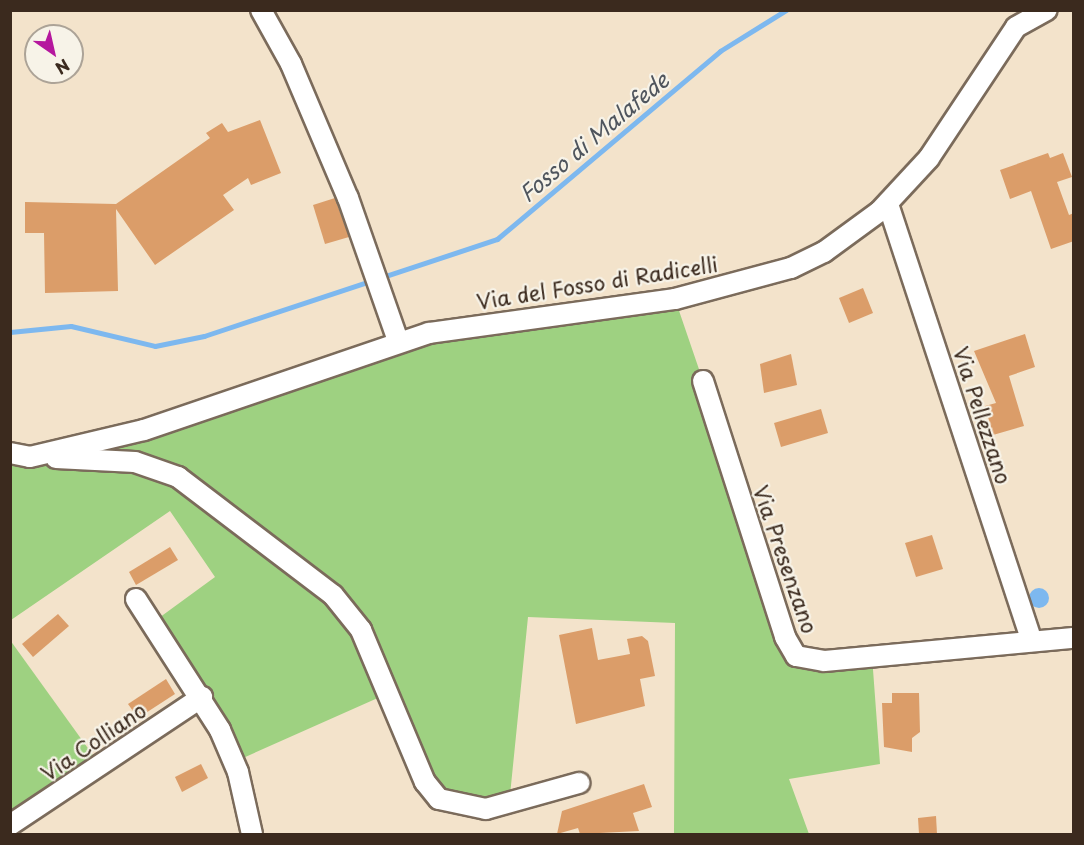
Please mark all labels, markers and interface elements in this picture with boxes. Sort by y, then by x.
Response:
north arrow [24,24,84,84]
text: N [51,54,75,81]
water label: Fosso di Malafede [513,65,673,207]
street label: Via del Fosso di Radicelli [474,250,720,314]
street label: Via Pellezzano [949,344,1017,486]
street label: Via Presenzano [749,481,823,637]
street label: Via Colliano [36,697,150,785]

